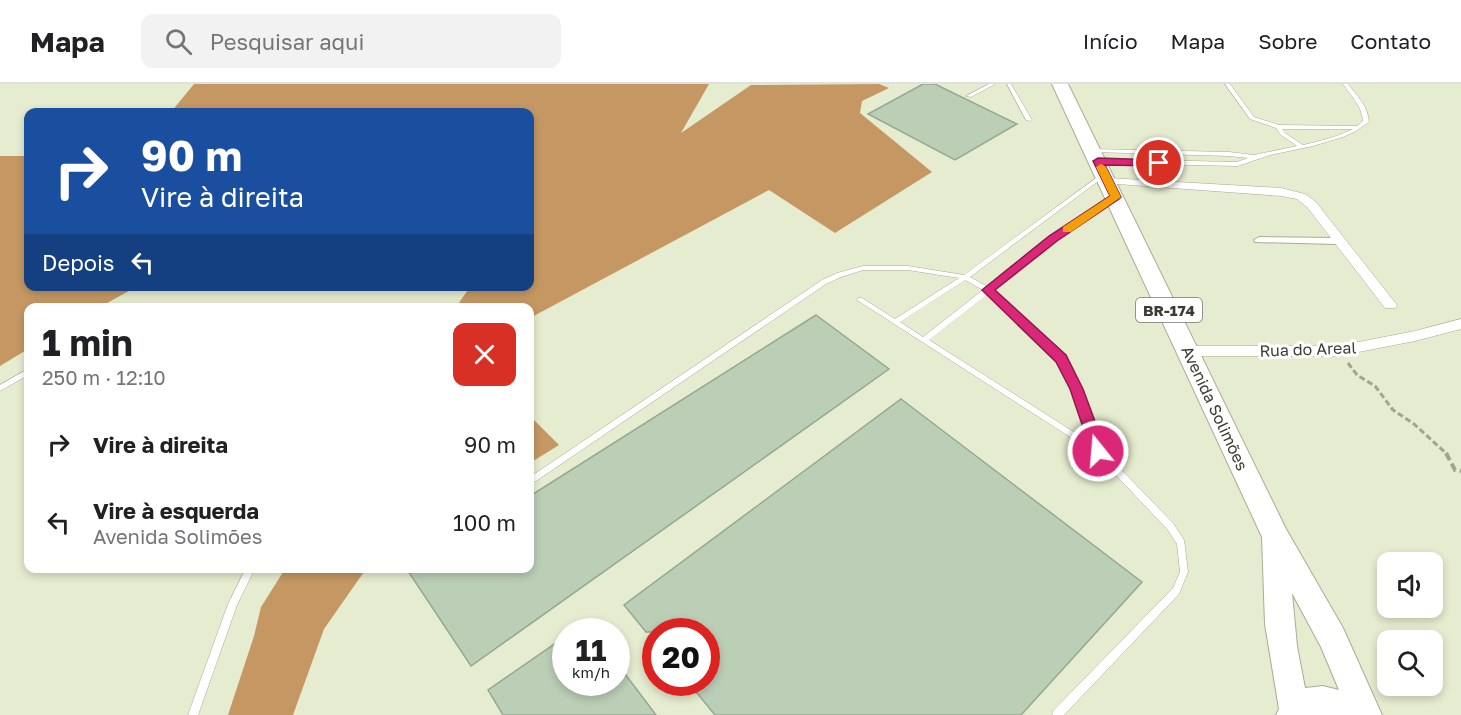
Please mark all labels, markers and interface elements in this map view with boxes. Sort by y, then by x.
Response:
search box [141,14,561,68]
text: Mapa [30,25,105,58]
icon: search [162,25,195,58]
text: Pesquisar aqui [210,28,364,55]
text: Início [1083,28,1138,54]
text: Mapa [1171,28,1225,54]
text: Sobre [1258,28,1317,54]
text: Contato [1350,28,1431,54]
text: 90 m [141,130,242,180]
icon: right [42,132,120,210]
pin [1133,137,1184,188]
icon: arrive [1142,146,1175,179]
text: Vire à direita [141,181,304,213]
icon: left [126,246,159,279]
text: Depois [42,249,114,276]
road number: BR-174 [1136,298,1202,322]
text: 1 min [42,321,133,364]
button: close [453,323,516,386]
street label: Rua do Areal [1259,337,1357,361]
street label: Avenida Solimões [1177,342,1253,474]
text: 250 m · 12:10 [42,365,166,389]
position arrow [1066,419,1130,483]
icon: right [42,428,75,461]
text: Vire à direita [93,431,228,458]
text: 90 m [464,431,516,458]
text: Vire à esquerda [93,497,259,524]
icon: left [42,506,75,539]
text: 100 m [453,509,516,536]
text: Avenida Solimões [93,524,262,548]
map controls [1377,552,1443,696]
button: sound [1377,552,1443,618]
speed limit sign: 20 [642,618,720,696]
button: search [1377,630,1443,696]
text: 11 [576,632,606,668]
text: km/h [572,663,610,681]

